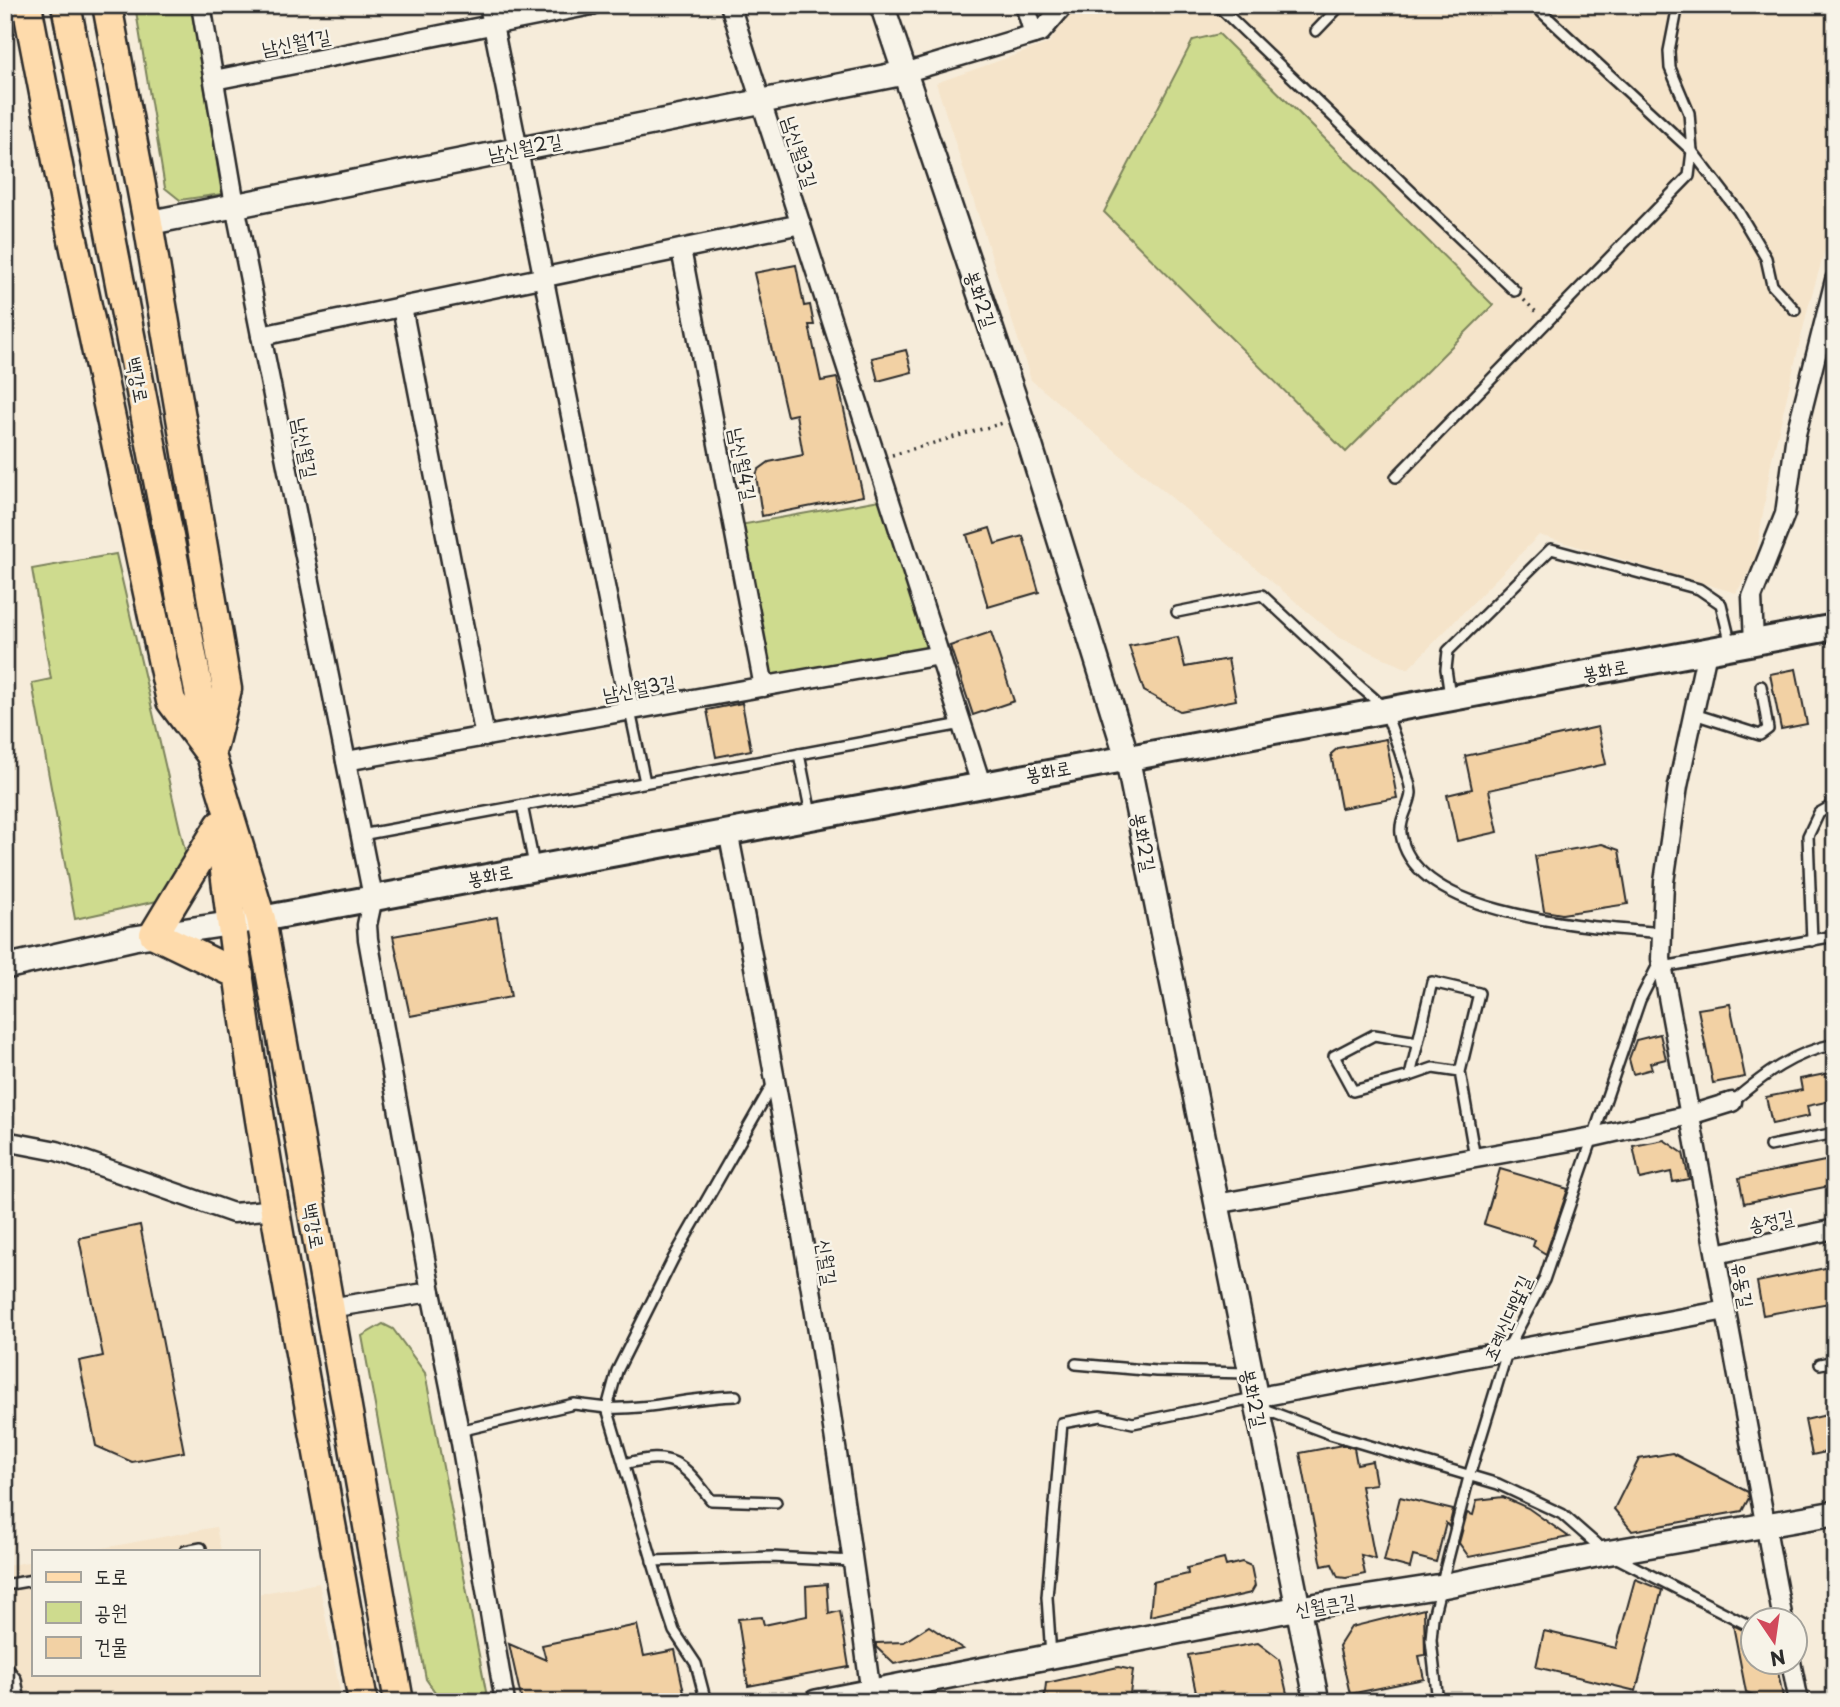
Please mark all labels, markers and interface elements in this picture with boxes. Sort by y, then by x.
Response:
street label: 남신월1길 [259,21,333,61]
street label: 남신월3길 [776,112,826,191]
street label: 남신월2길 [486,125,564,167]
street label: 봉화2길 [959,266,1005,331]
street label: 백강로 [121,355,157,405]
street label: 남신월길 [286,415,326,480]
street label: 남신월4길 [723,425,765,503]
street label: 봉화로 [1580,651,1630,687]
street label: 남신월3길 [600,667,678,707]
street label: 봉화로 [1023,752,1073,788]
street label: 봉화2길 [1126,810,1164,874]
street label: 봉화로 [465,856,515,892]
street label: 백강로 [297,1201,333,1251]
street label: 송정길 [1745,1202,1796,1238]
street label: 신월길 [811,1237,845,1287]
street label: 유동길 [1726,1260,1762,1310]
street label: 조례신대앞길 [1475,1270,1538,1365]
street label: 봉화2길 [1235,1366,1275,1430]
legend [32,1550,259,1676]
text: 도로 [94,1559,128,1591]
street label: 신월큰길 [1292,1585,1357,1623]
text: 공원 [94,1595,128,1627]
north arrow [1738,1606,1808,1676]
text: 건물 [94,1629,128,1661]
text: N [1768,1643,1789,1674]

